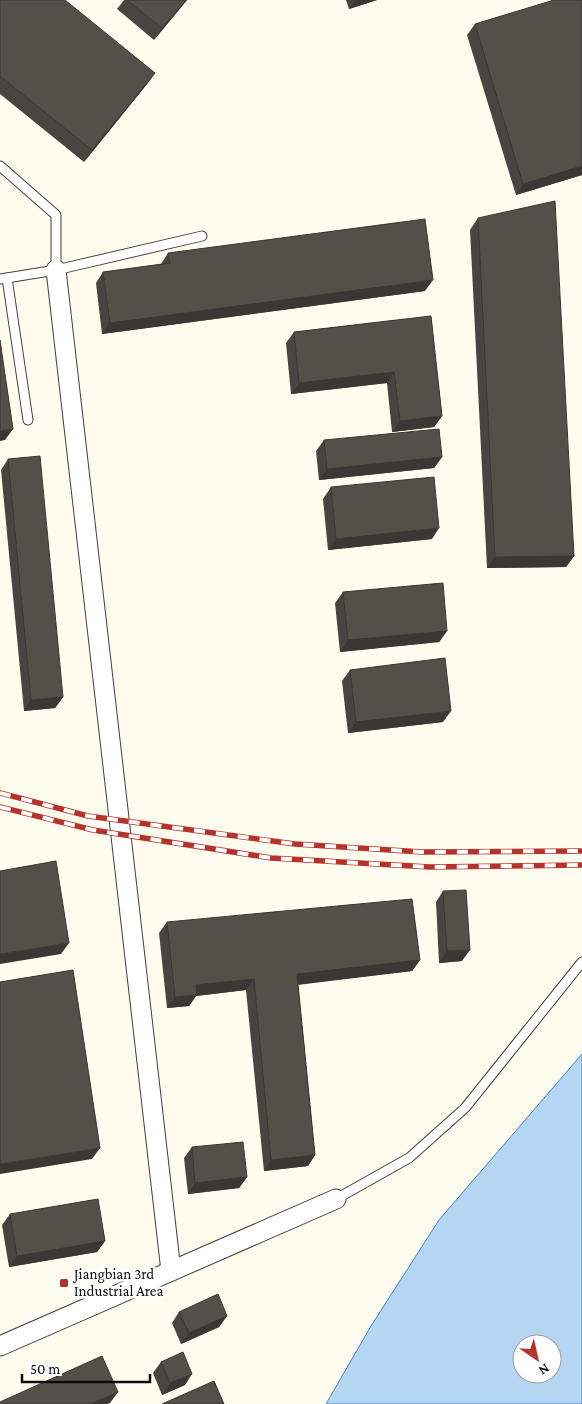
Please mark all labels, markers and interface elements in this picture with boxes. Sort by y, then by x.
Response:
place label: Jiangbian 3rd Industrial Area [72,1266,163,1299]
marker: Jiangbian 3rd Industrial Area [58,1277,70,1289]
north arrow [512,1334,562,1384]
scale bar [22,1352,150,1384]
text: N [535,1360,553,1379]
text: 50 m [30,1361,60,1377]

